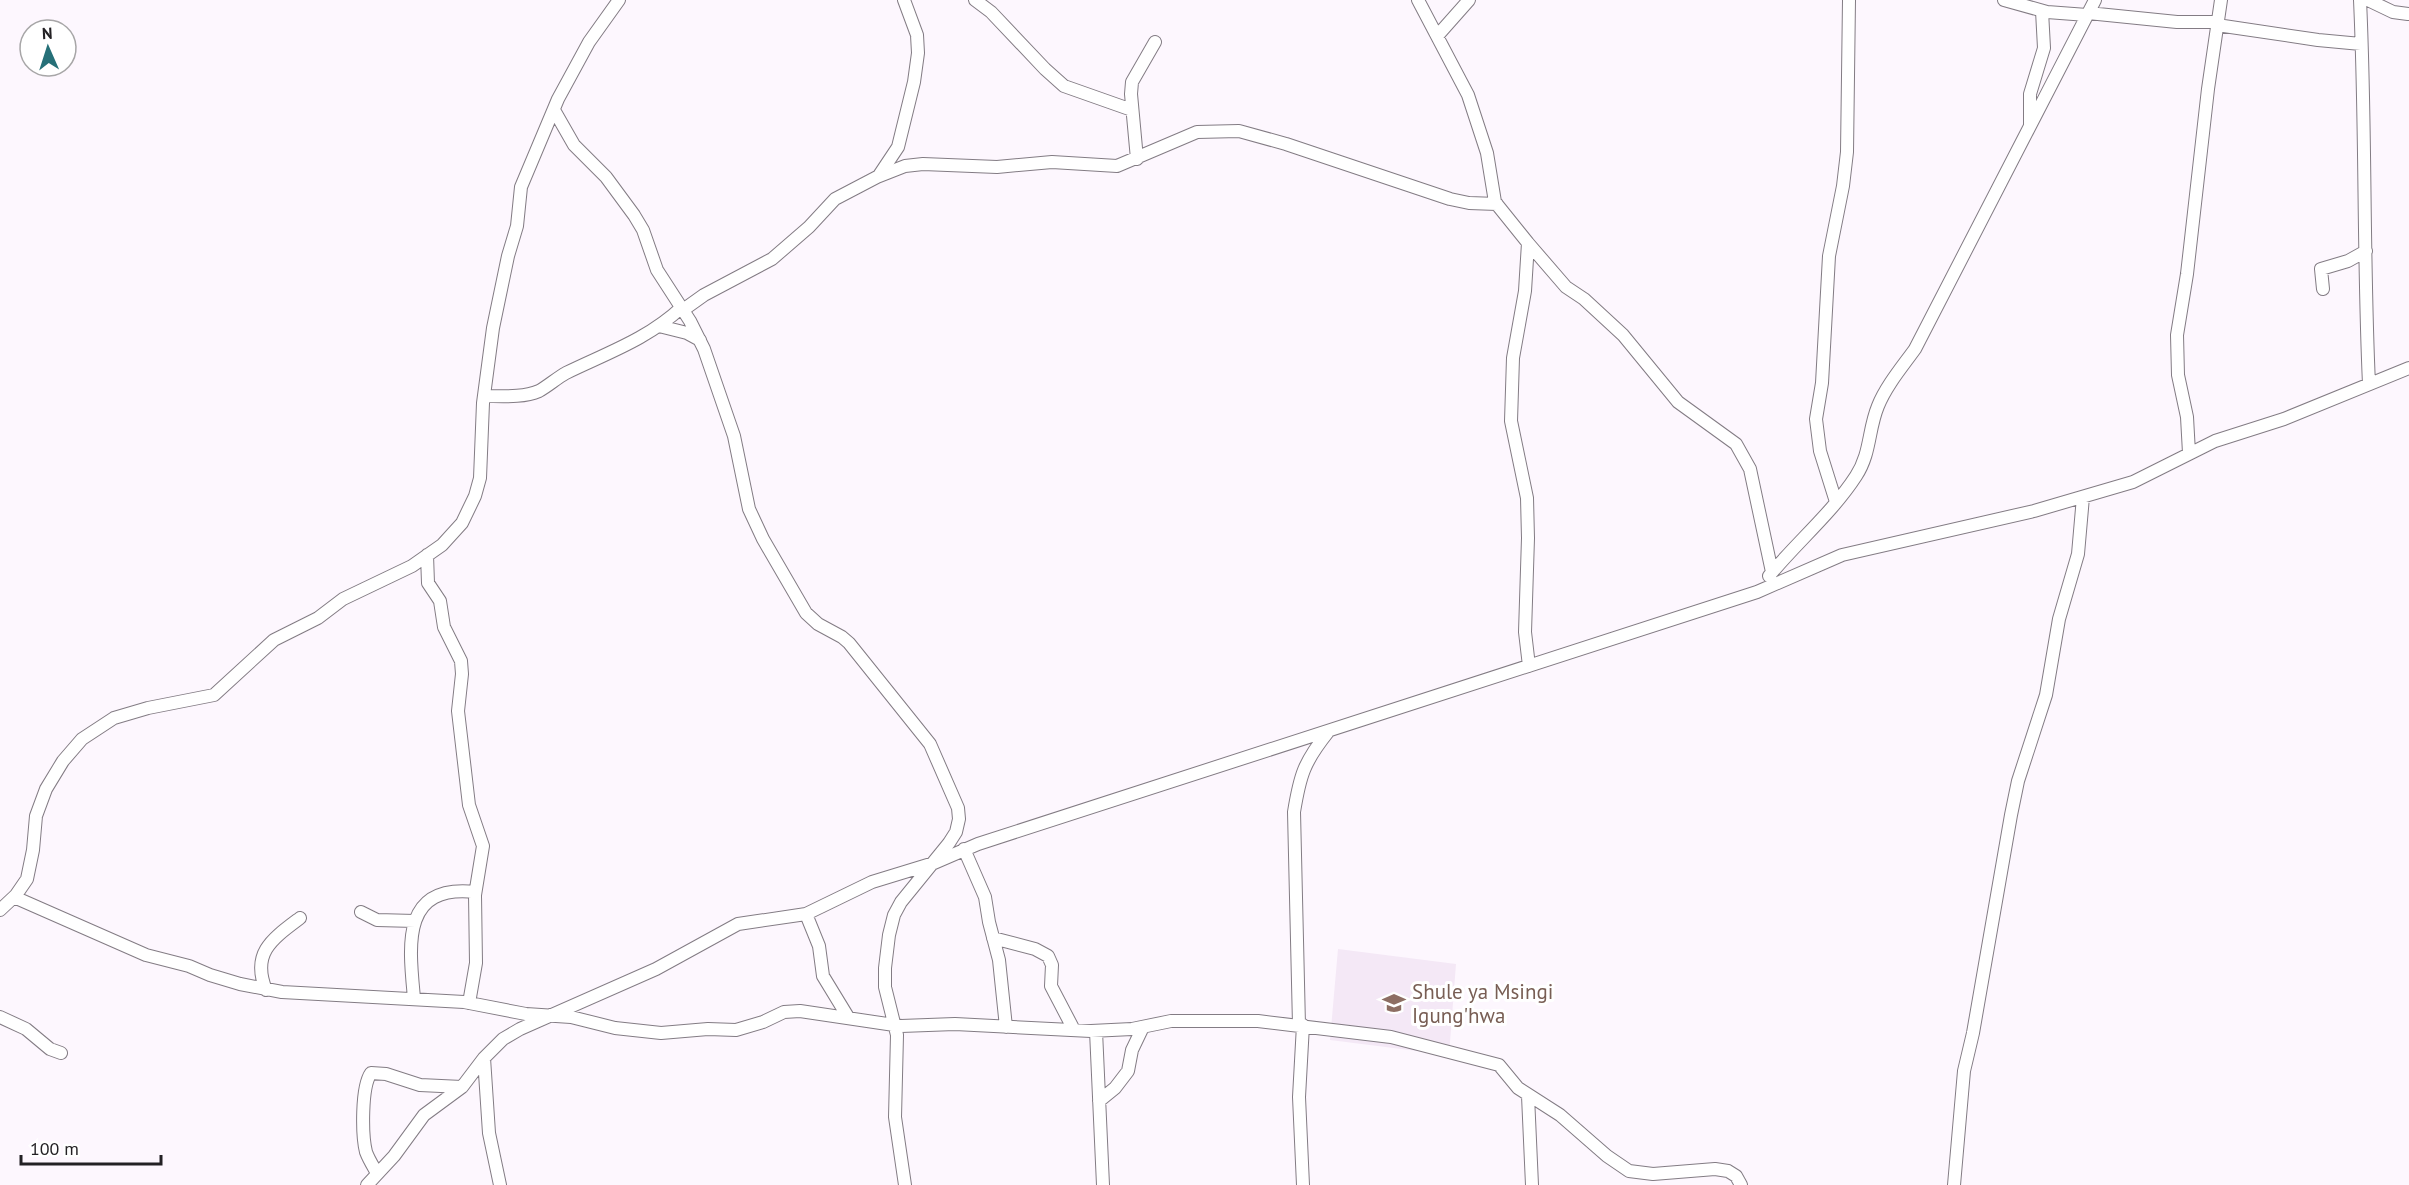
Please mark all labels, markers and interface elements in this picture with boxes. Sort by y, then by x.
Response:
north arrow [18,18,78,78]
text: N [41,23,53,43]
place label: Shule ya Msingi Igung'hwa [1412,978,1553,1029]
school or university icon: Shule ya Msingi Igung'hwa [1381,990,1407,1016]
scale bar [21,1128,160,1166]
text: 100 m [30,1137,79,1160]

